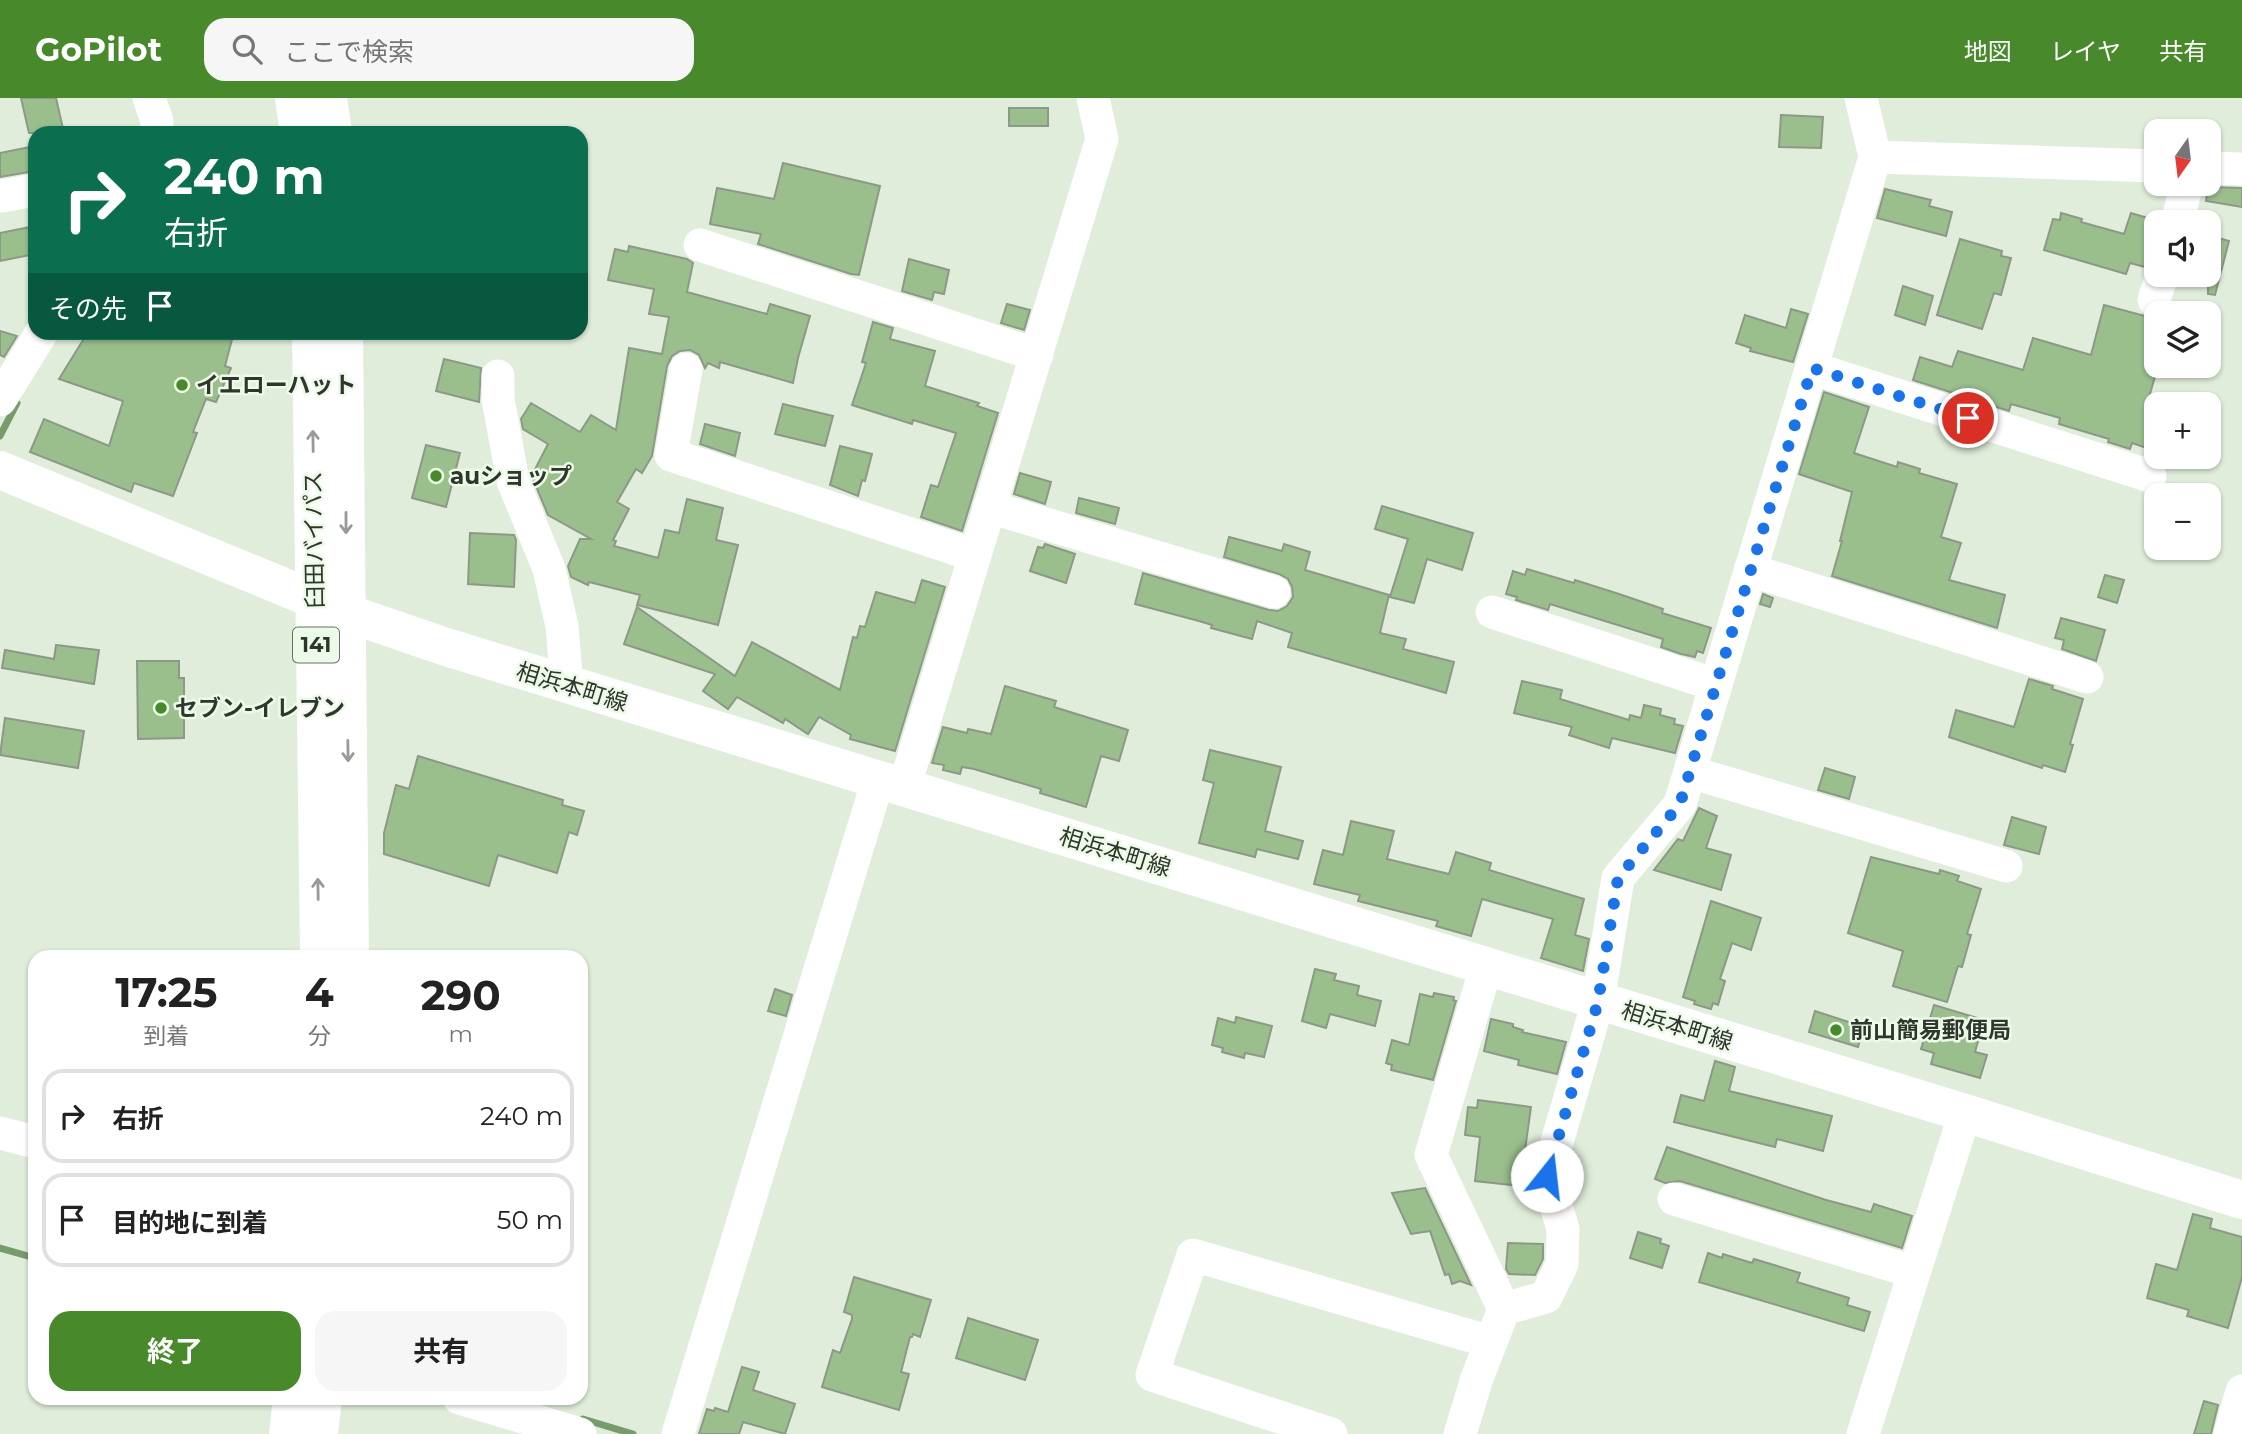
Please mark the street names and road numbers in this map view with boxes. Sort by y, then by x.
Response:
street label: 臼田バイパス [299,471,329,609]
road number: 141 [293,628,339,662]
street label: 相浜本町線 [513,657,631,717]
street label: 相浜本町線 [1056,822,1174,882]
street label: 相浜本町線 [1618,996,1736,1056]

